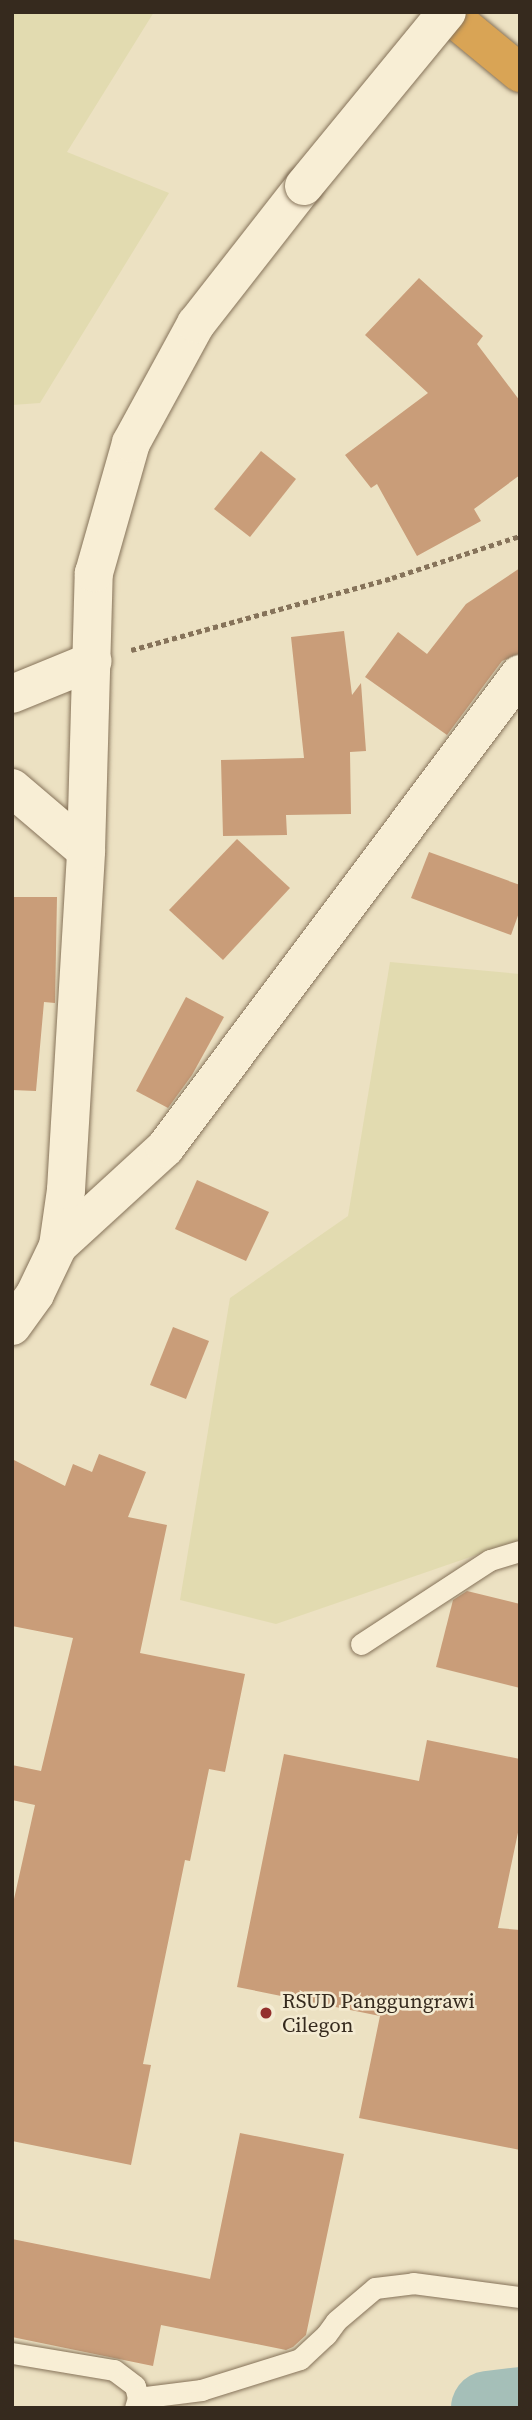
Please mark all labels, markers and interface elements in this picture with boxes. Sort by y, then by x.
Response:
place label: RSUD Panggungrawi Cilegon [282,1988,475,2038]
marker: RSUD Panggungrawi Cilegon [256,2003,276,2023]

